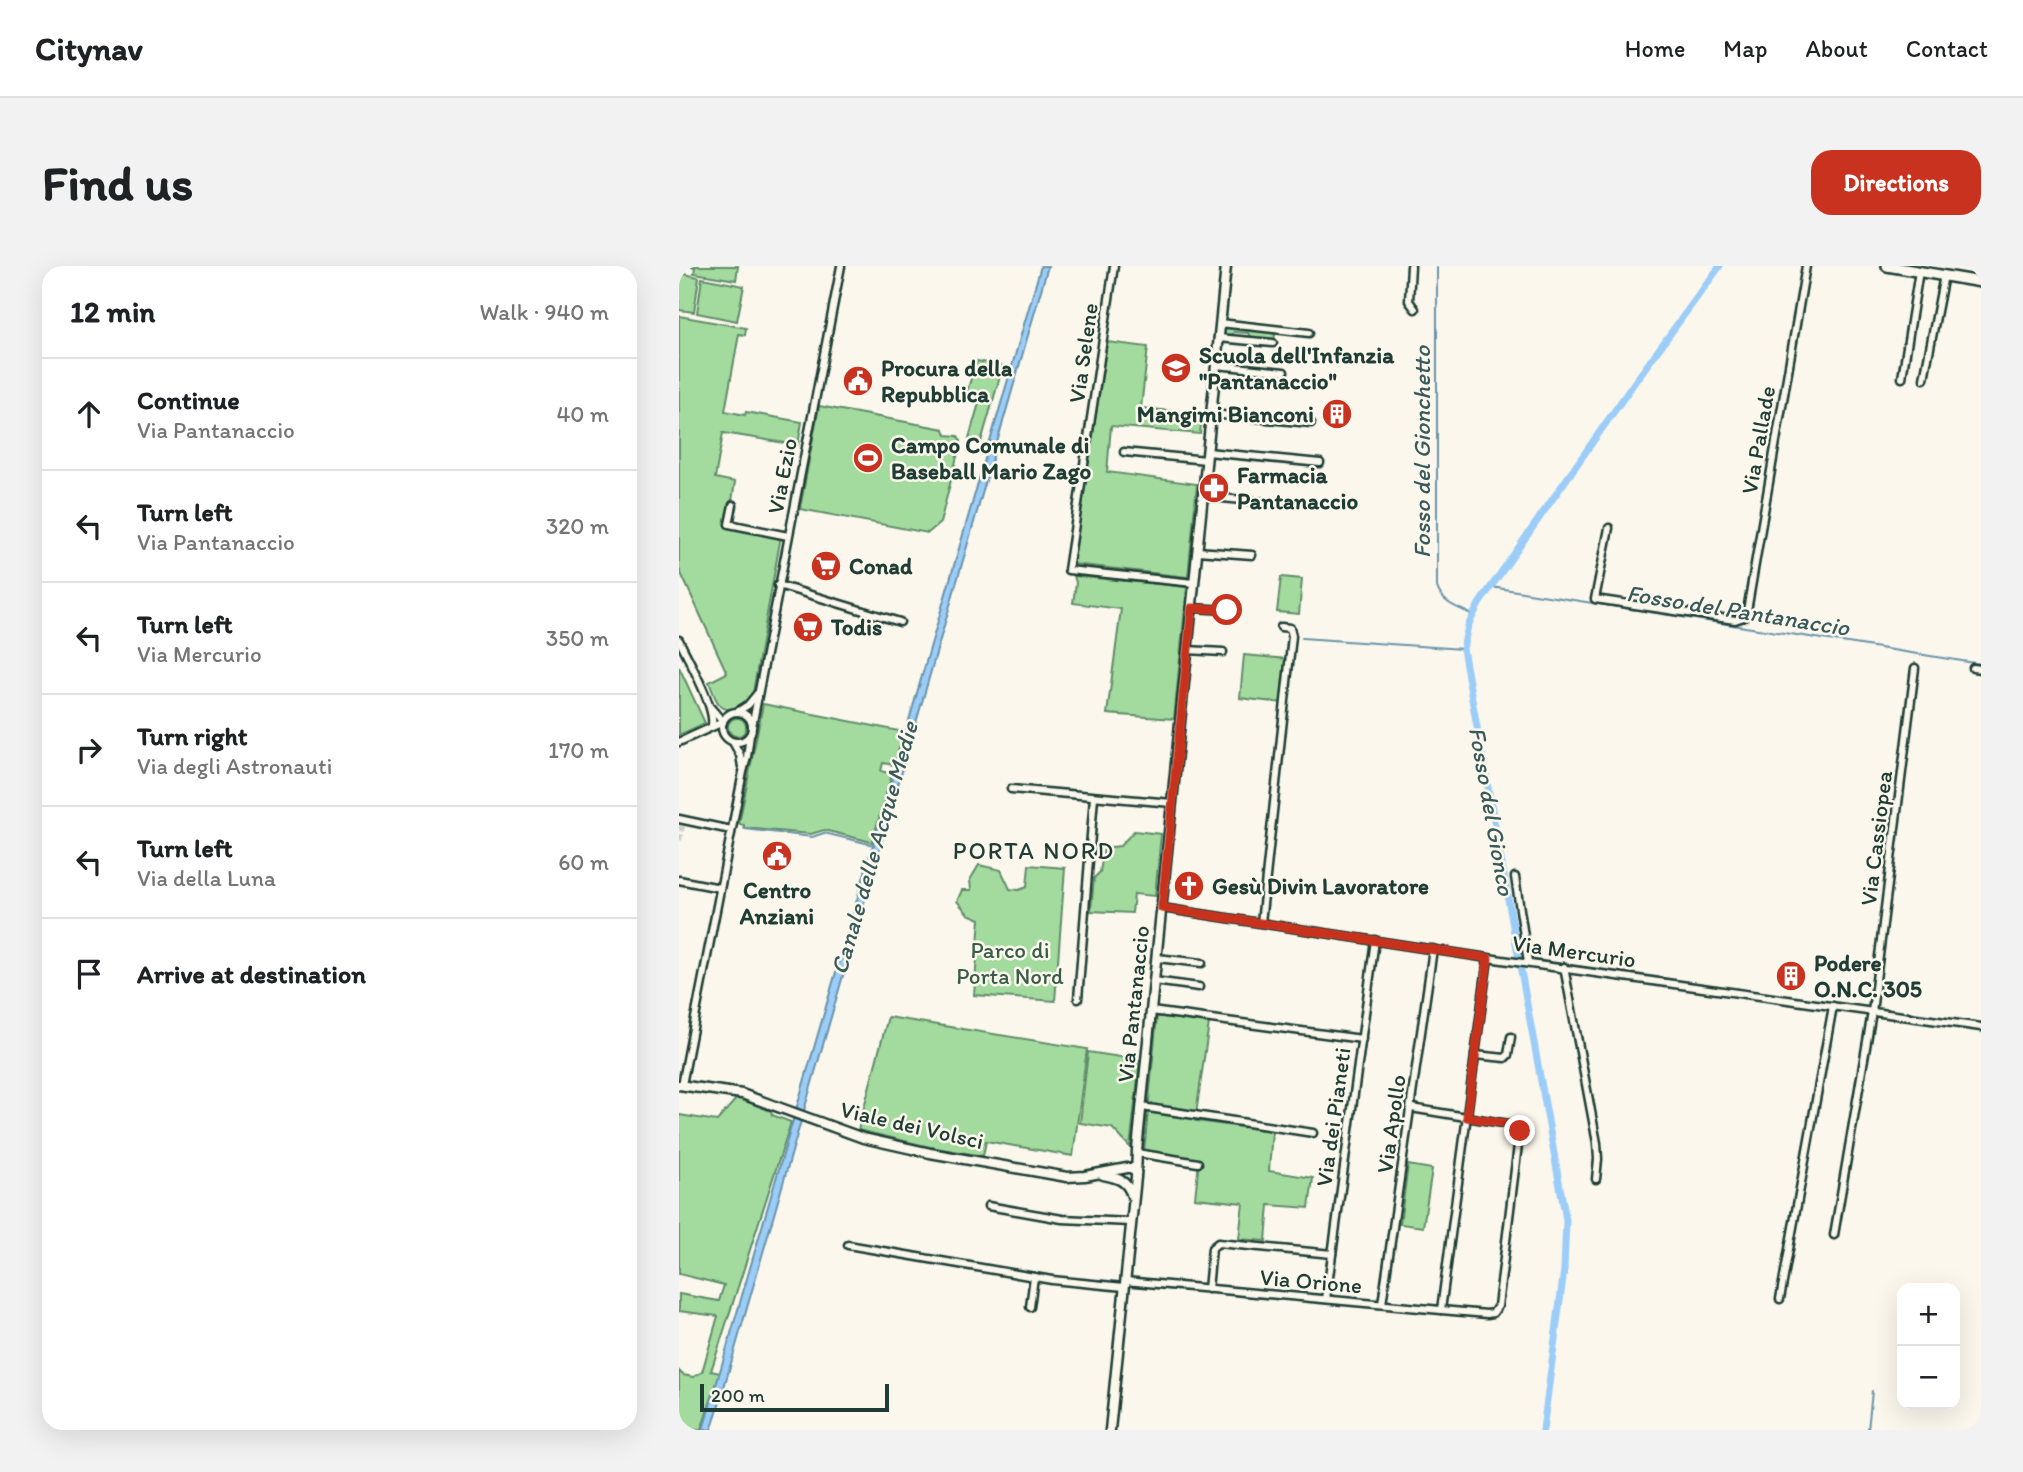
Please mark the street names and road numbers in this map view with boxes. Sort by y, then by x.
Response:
street label: Via Selene [1062,301,1104,405]
street label: Via Pallade [1735,384,1781,496]
street label: Via Ezio [761,436,803,516]
street label: Via Cassiopea [1854,769,1898,907]
street label: Via Pantanaccio [1111,924,1155,1084]
street label: Via Mercurio [1510,928,1638,974]
street label: Via dei Pianeti [1309,1046,1357,1188]
street label: Via Apollo [1370,1073,1412,1175]
street label: Viale dei Volsci [838,1095,986,1155]
street label: Via Orione [1259,1263,1363,1299]

